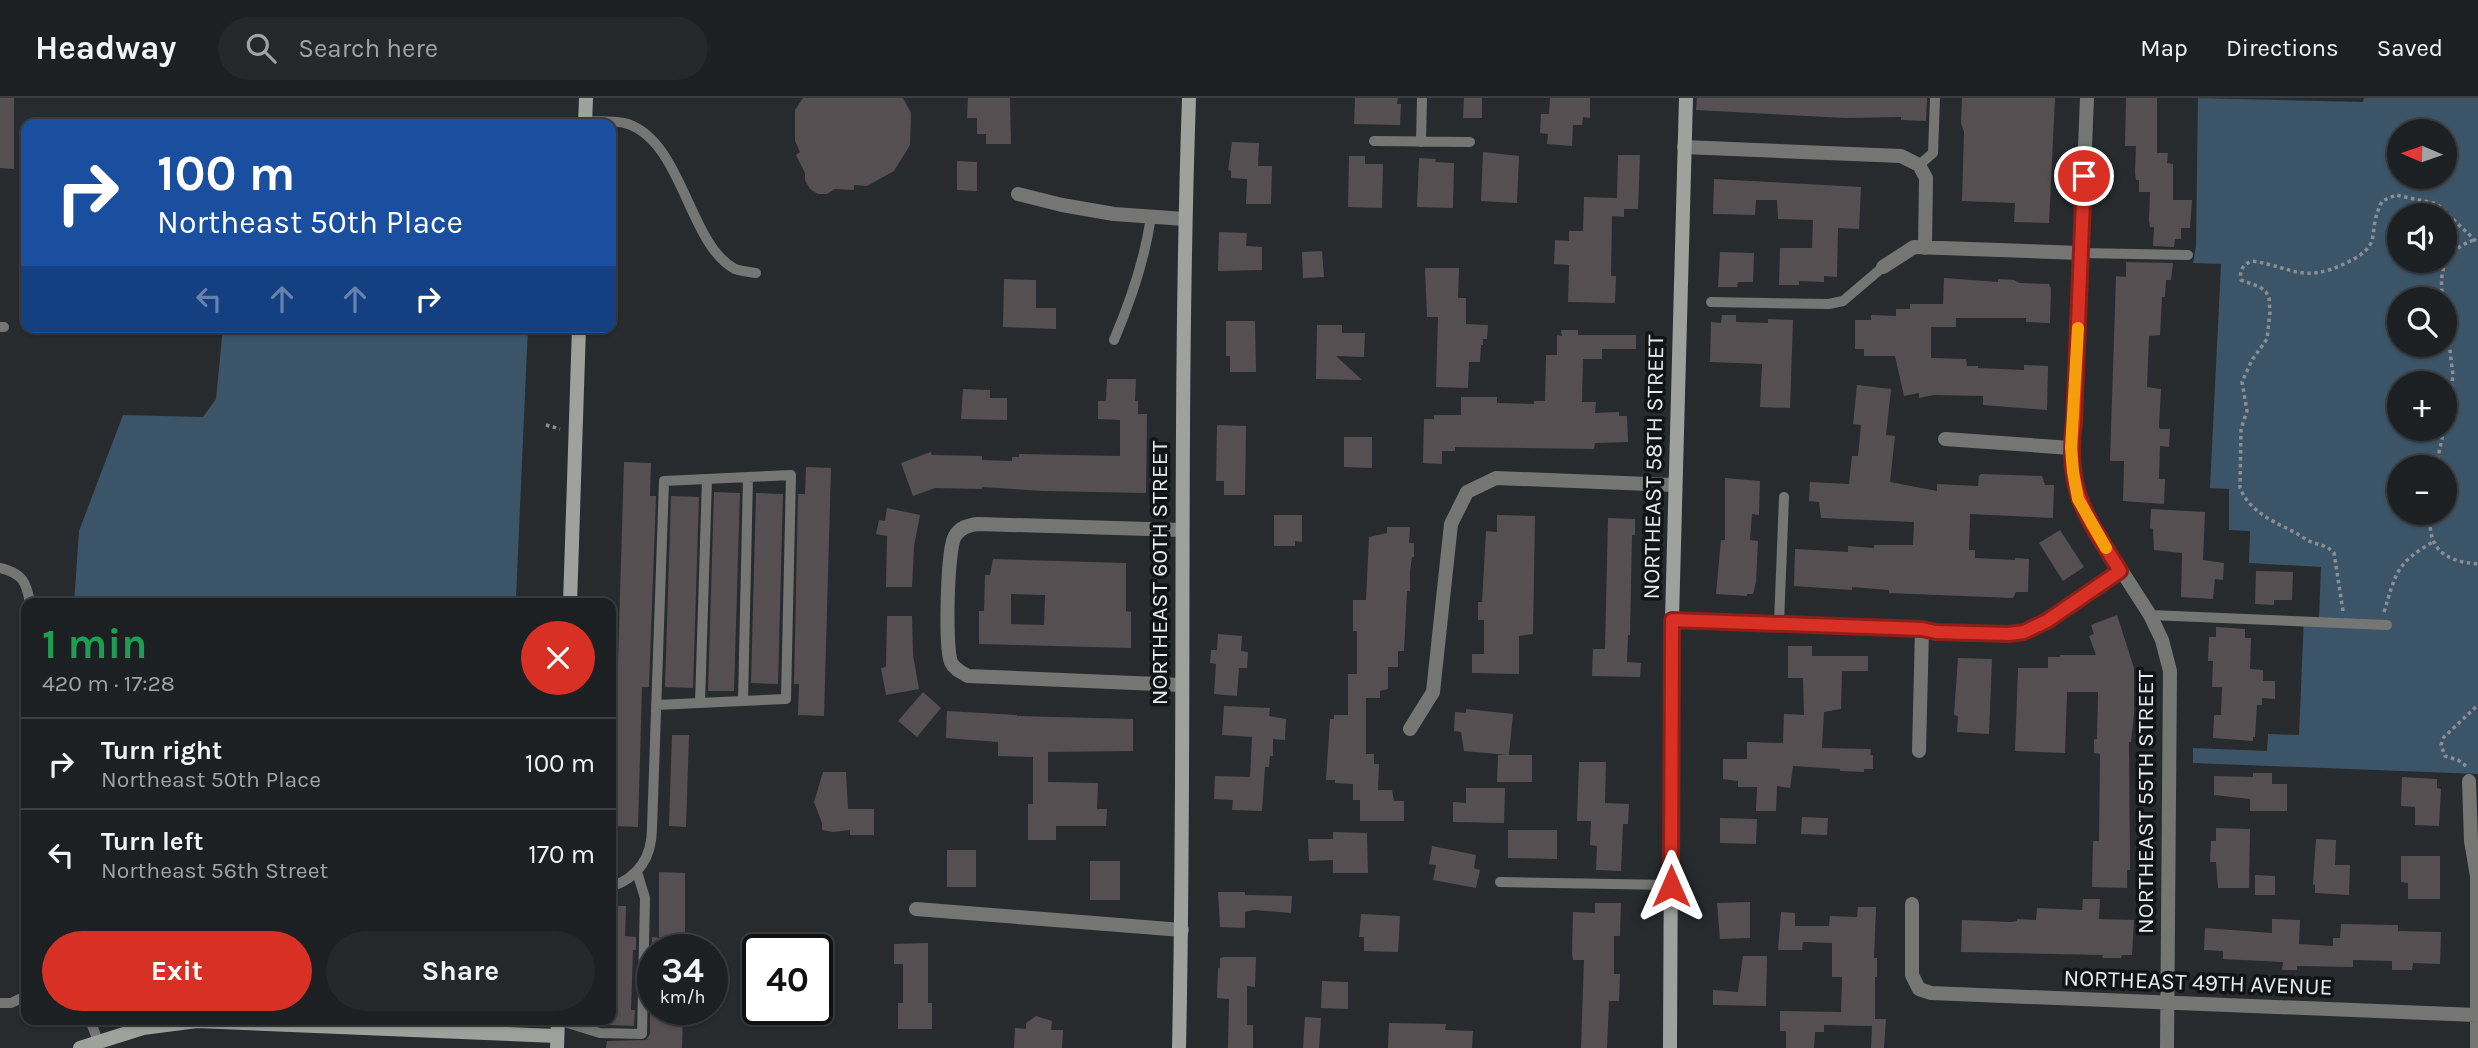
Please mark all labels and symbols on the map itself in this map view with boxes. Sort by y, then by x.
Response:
north arrow [2387,119,2457,189]
pin [2054,146,2114,206]
street label: NORTHEAST 58TH STREET [1638,334,1669,600]
street label: NORTHEAST 60TH STREET [1146,440,1173,705]
street label: NORTHEAST 55TH STREET [2132,670,2159,934]
position arrow [1634,849,1708,923]
speed limit sign: 40 [742,934,833,1025]
street label: NORTHEAST 49TH AVENUE [2063,964,2333,1001]

